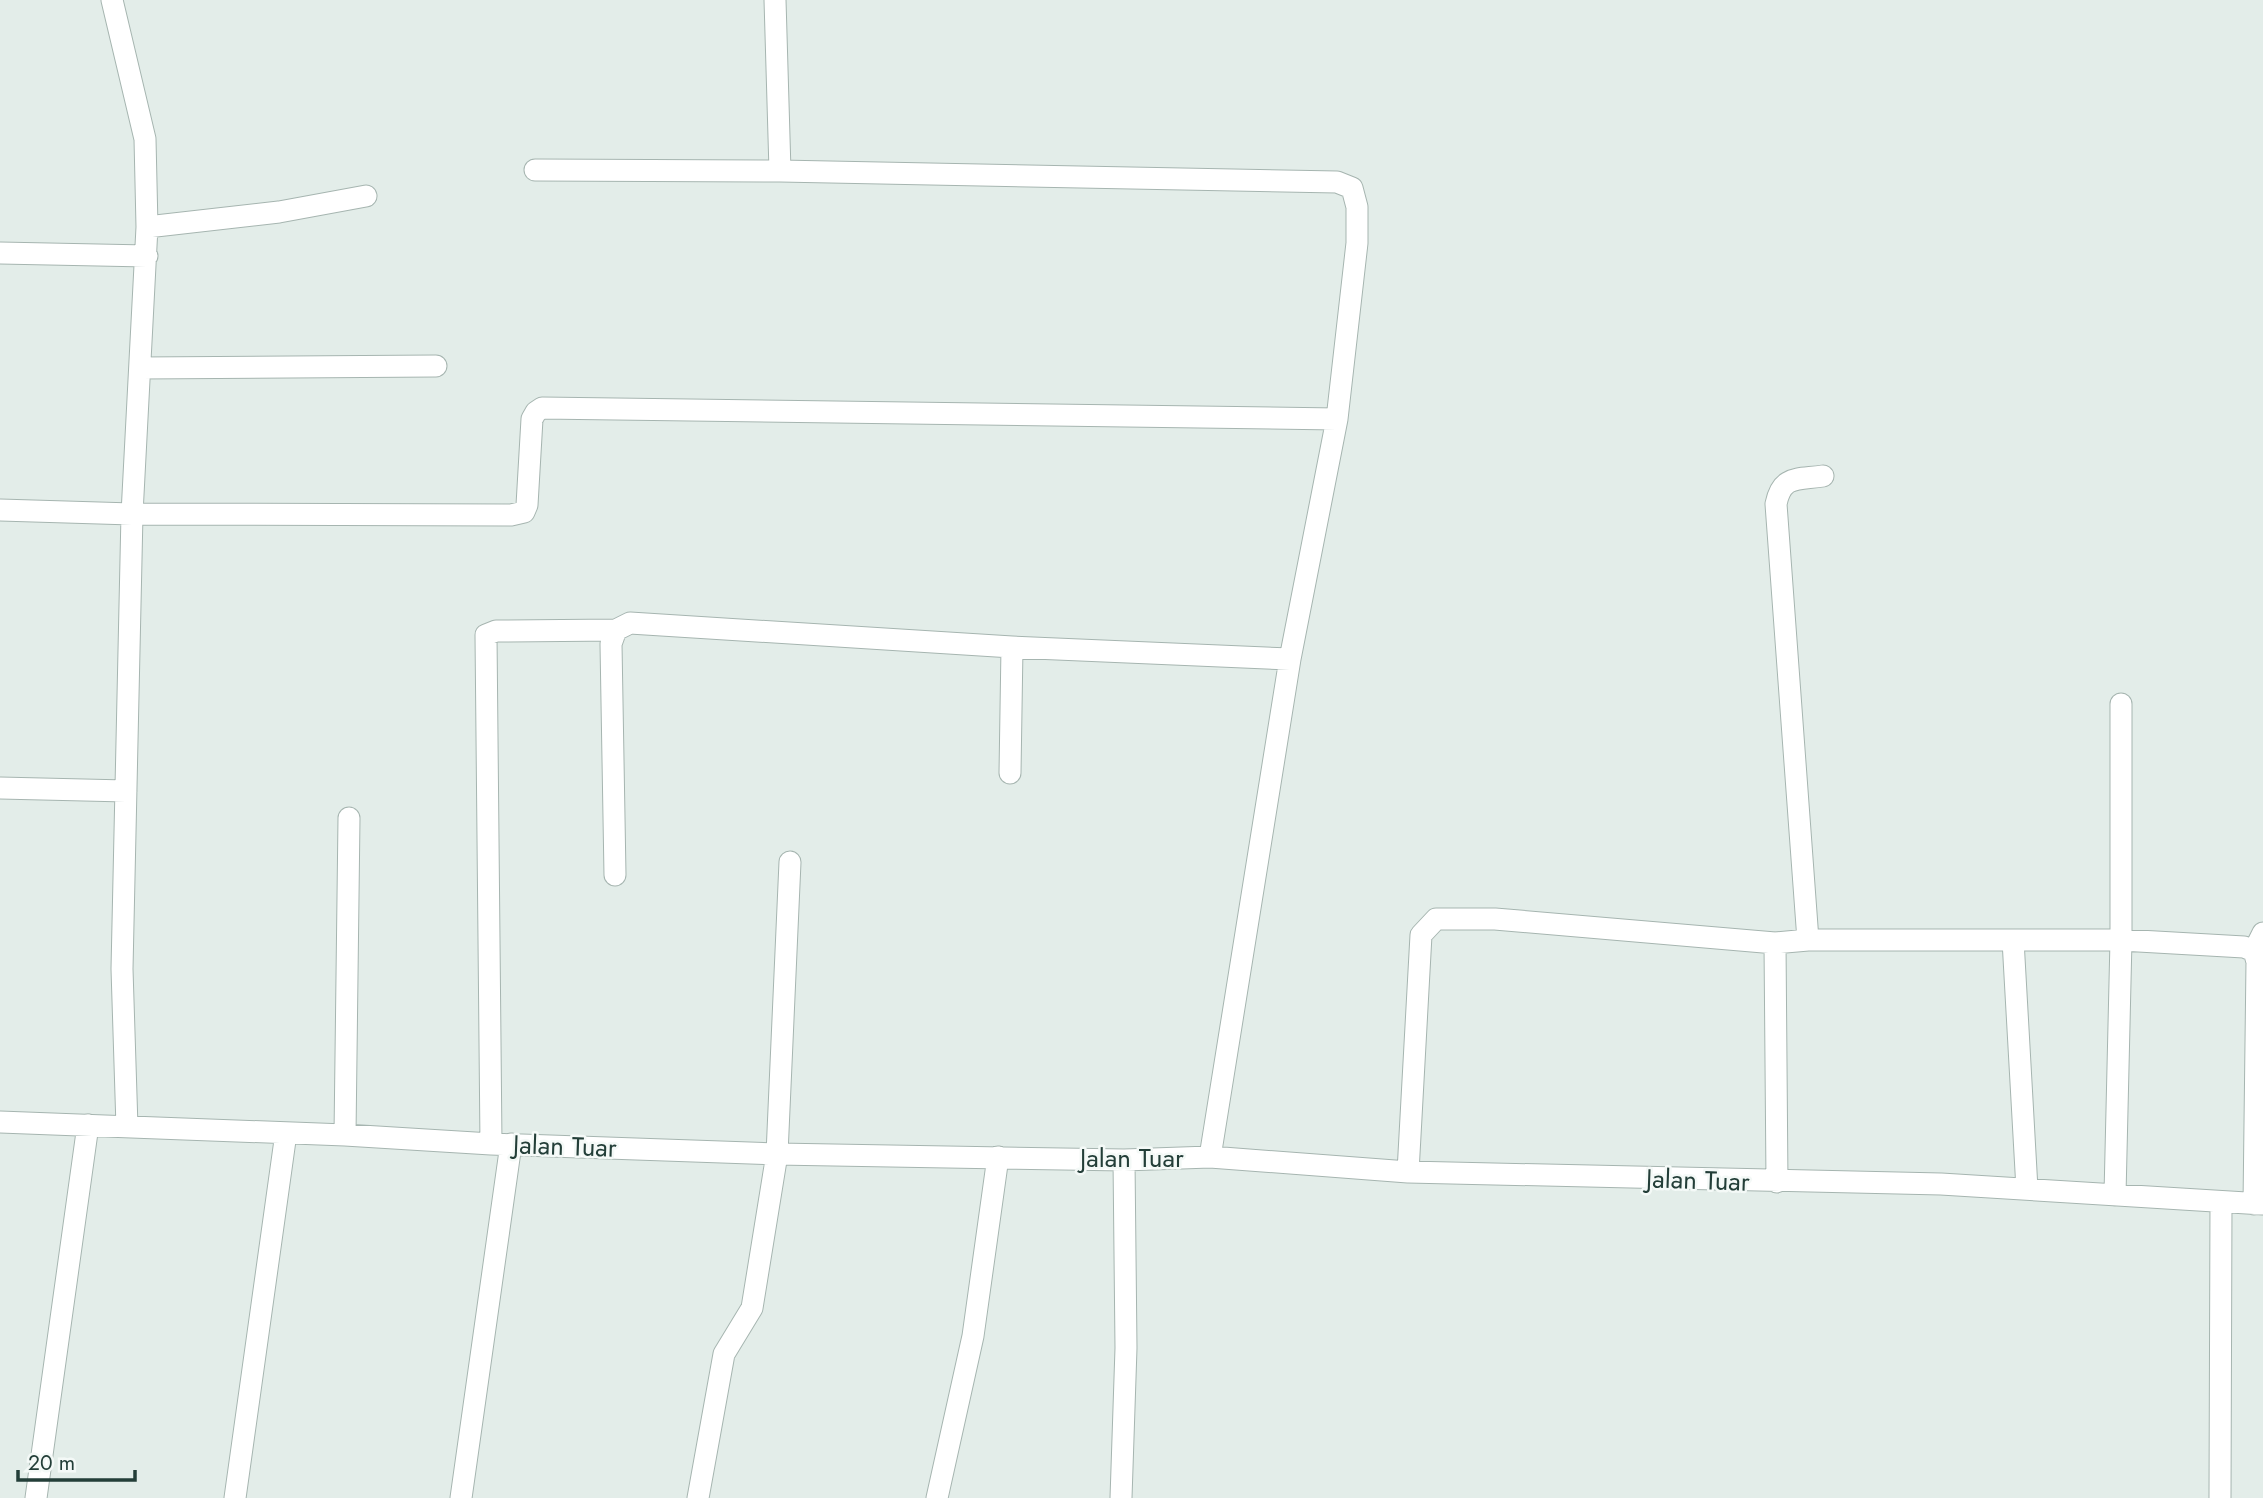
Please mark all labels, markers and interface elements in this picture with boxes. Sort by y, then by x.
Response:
street label: Jalan Tuar [509,1125,618,1167]
street label: Jalan Tuar [1077,1139,1184,1177]
street label: Jalan Tuar [1642,1159,1751,1201]
scale bar [18,1438,135,1482]
text: 20 m [28,1448,75,1478]

